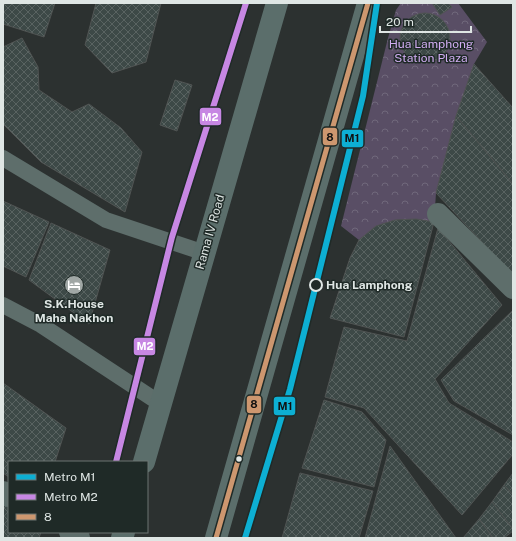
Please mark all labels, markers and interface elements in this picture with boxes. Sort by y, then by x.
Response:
scale bar [380,8,471,34]
text: 20 m [386,15,414,29]
park label: Hua Lamphong Station Plaza [389,37,473,65]
line badge: M2 [199,107,222,126]
text: M2 [201,111,219,123]
line badge: 8 [322,127,338,146]
line badge: M1 [341,129,364,148]
text: 8 [326,131,334,143]
text: M1 [345,132,359,144]
street label: Rama IV Road [193,193,227,271]
hotel icon: S.K.House Maha Nakhon [63,274,85,296]
marker: Hua Lamphong [309,278,323,292]
place label: Hua Lamphong [326,278,413,292]
place label: S.K.House Maha Nakhon [35,297,113,325]
line badge: M2 [133,337,156,356]
text: M2 [136,340,154,352]
line badge: 8 [246,395,262,414]
line badge: M1 [273,396,296,416]
text: 8 [250,398,258,410]
text: M1 [278,400,292,412]
unlabelled marker [234,454,244,464]
legend [8,461,148,533]
text: Metro M1 [44,470,95,484]
text: Metro M2 [44,490,98,504]
text: 8 [44,510,52,524]

